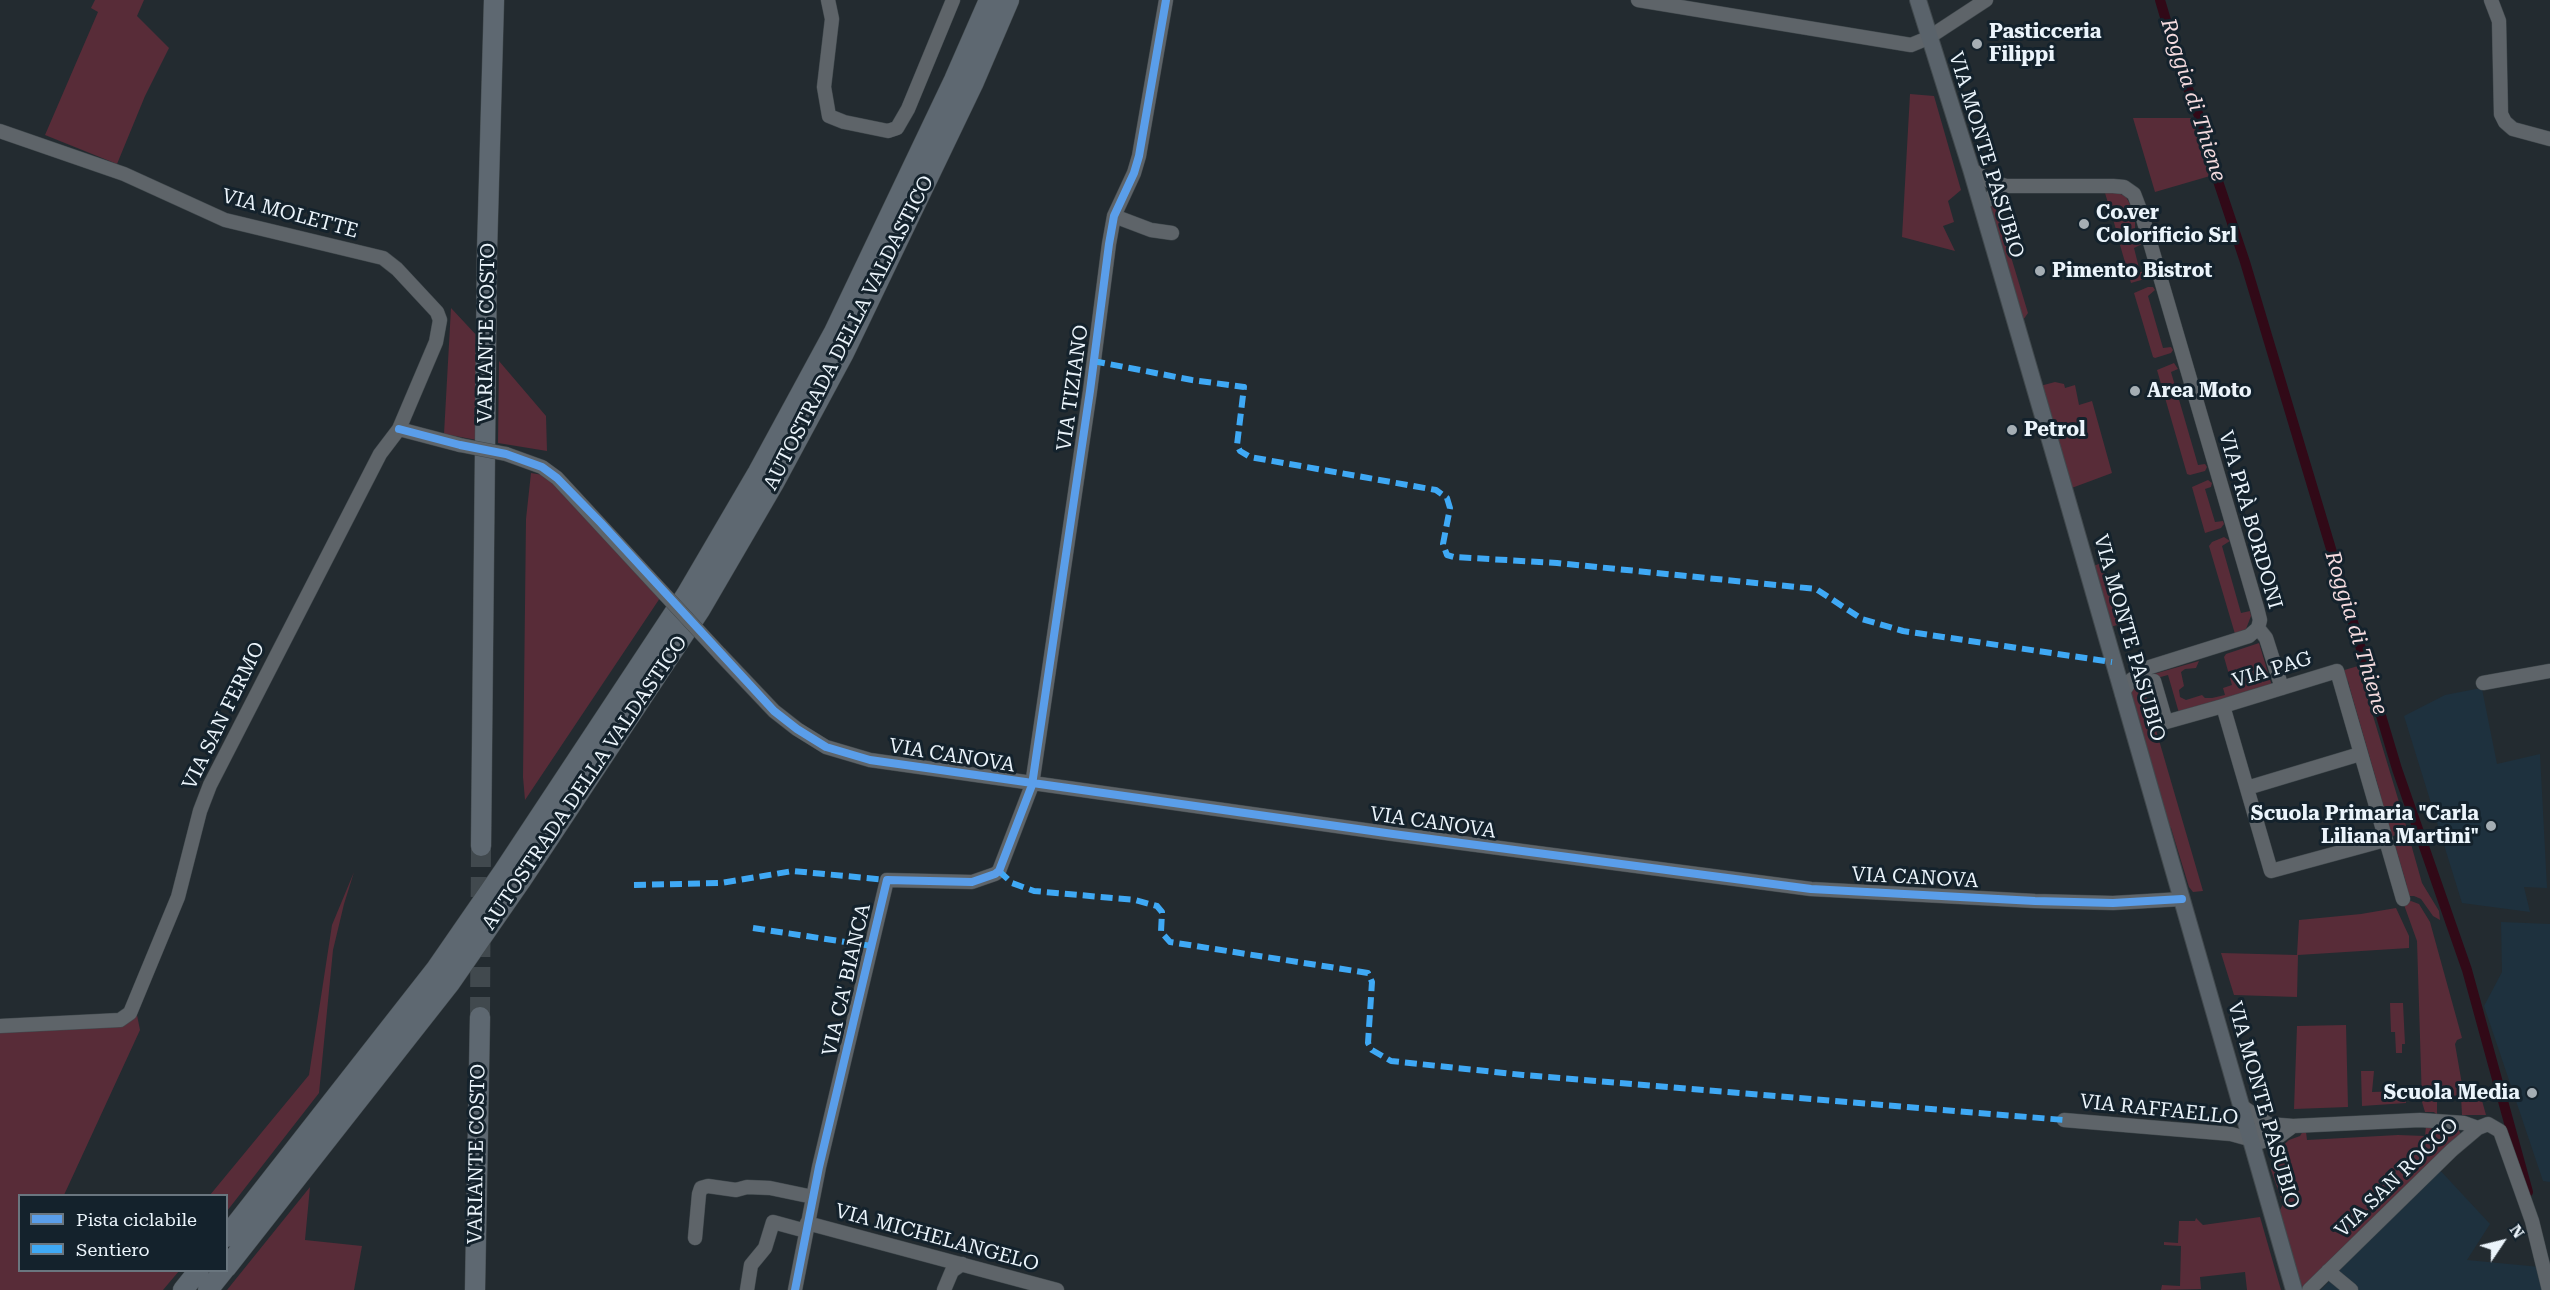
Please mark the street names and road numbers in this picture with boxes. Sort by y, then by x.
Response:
street label: VIA MONTE PASUBIO [1943,49,2029,261]
street label: AUTOSTRADA DELLA VALDASTICO [759,172,939,494]
street label: VIA MOLETTE [219,184,361,244]
street label: VARIANTE COSTO [473,243,501,423]
street label: VIA TIZIANO [1052,323,1094,453]
street label: VIA PRÀ BORDONI [2213,428,2287,612]
street label: VIA MONTE PASUBIO [2088,532,2170,744]
street label: AUTOSTRADA DELLA VALDASTICO [477,631,693,935]
street label: VIA SAN FERMO [178,638,270,794]
street label: VIA PAG [2229,647,2315,693]
street label: VIA CANOVA [887,734,1017,778]
street label: VIA CANOVA [1368,802,1498,844]
street label: VIA CANOVA [1851,863,1979,893]
street label: VIA CA' BIANCA [818,901,876,1059]
street label: VIA MONTE PASUBIO [2222,999,2304,1211]
street label: VARIANTE COSTO [463,1064,491,1244]
street label: VIA RAFFAELLO [2079,1090,2239,1130]
street label: VIA SAN ROCCO [2330,1113,2464,1243]
street label: VIA MICHELANGELO [833,1199,1041,1277]

